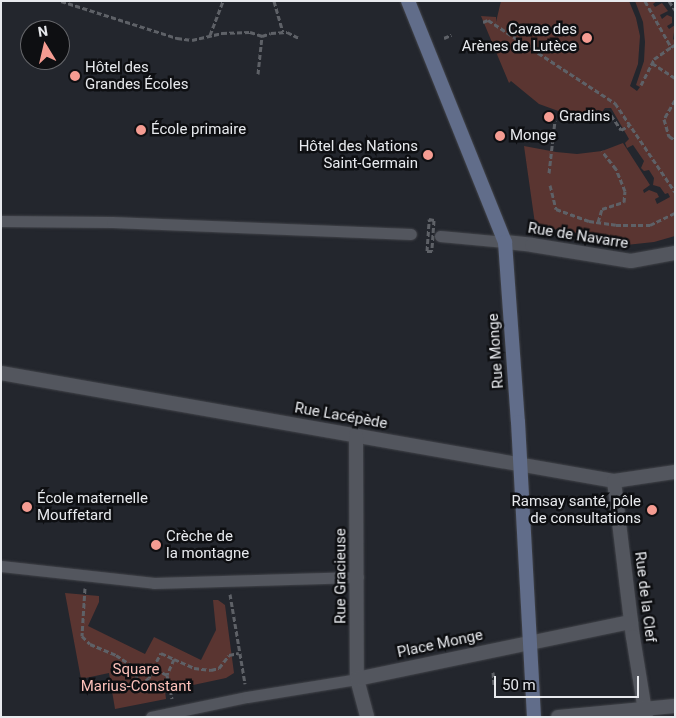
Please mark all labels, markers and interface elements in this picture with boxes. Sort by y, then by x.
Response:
north arrow [20,20,70,70]
place label: Cavae des Arènes de Lutèce [462,20,577,55]
text: N [37,22,49,40]
marker: Cavae des Arènes de Lutèce [581,32,593,44]
place label: Hôtel des Grandes Écoles [85,58,188,93]
marker: Hôtel des Grandes Écoles [69,70,81,82]
place label: Gradins [559,108,610,126]
marker: Gradins [543,111,555,123]
place label: École primaire [151,121,246,139]
marker: École primaire [135,124,147,136]
place label: Monge [510,127,556,145]
marker: Monge [494,130,506,142]
place label: Hôtel des Nations Saint-Germain [299,137,418,172]
marker: Hôtel des Nations Saint-Germain [422,149,434,161]
street label: Rue de Navarre [527,219,629,253]
street label: Rue Monge [484,313,508,389]
street label: Rue Lacépède [293,399,389,433]
place label: École maternelle Mouffetard [37,489,148,524]
place label: Ramsay santé, pôle de consultations [512,492,641,527]
marker: École maternelle Mouffetard [21,501,33,513]
marker: Ramsay santé, pôle de consultations [645,503,659,517]
place label: Crèche de la montagne [166,527,249,562]
street label: Rue Gracieuse [332,528,350,624]
marker: Crèche de la montagne [150,539,162,551]
street label: Rue de la Clef [630,551,660,643]
street label: Place Monge [396,626,484,662]
park label: Square Marius-Constant [81,660,191,695]
scale bar [496,666,641,698]
text: 50 m [502,676,536,694]

